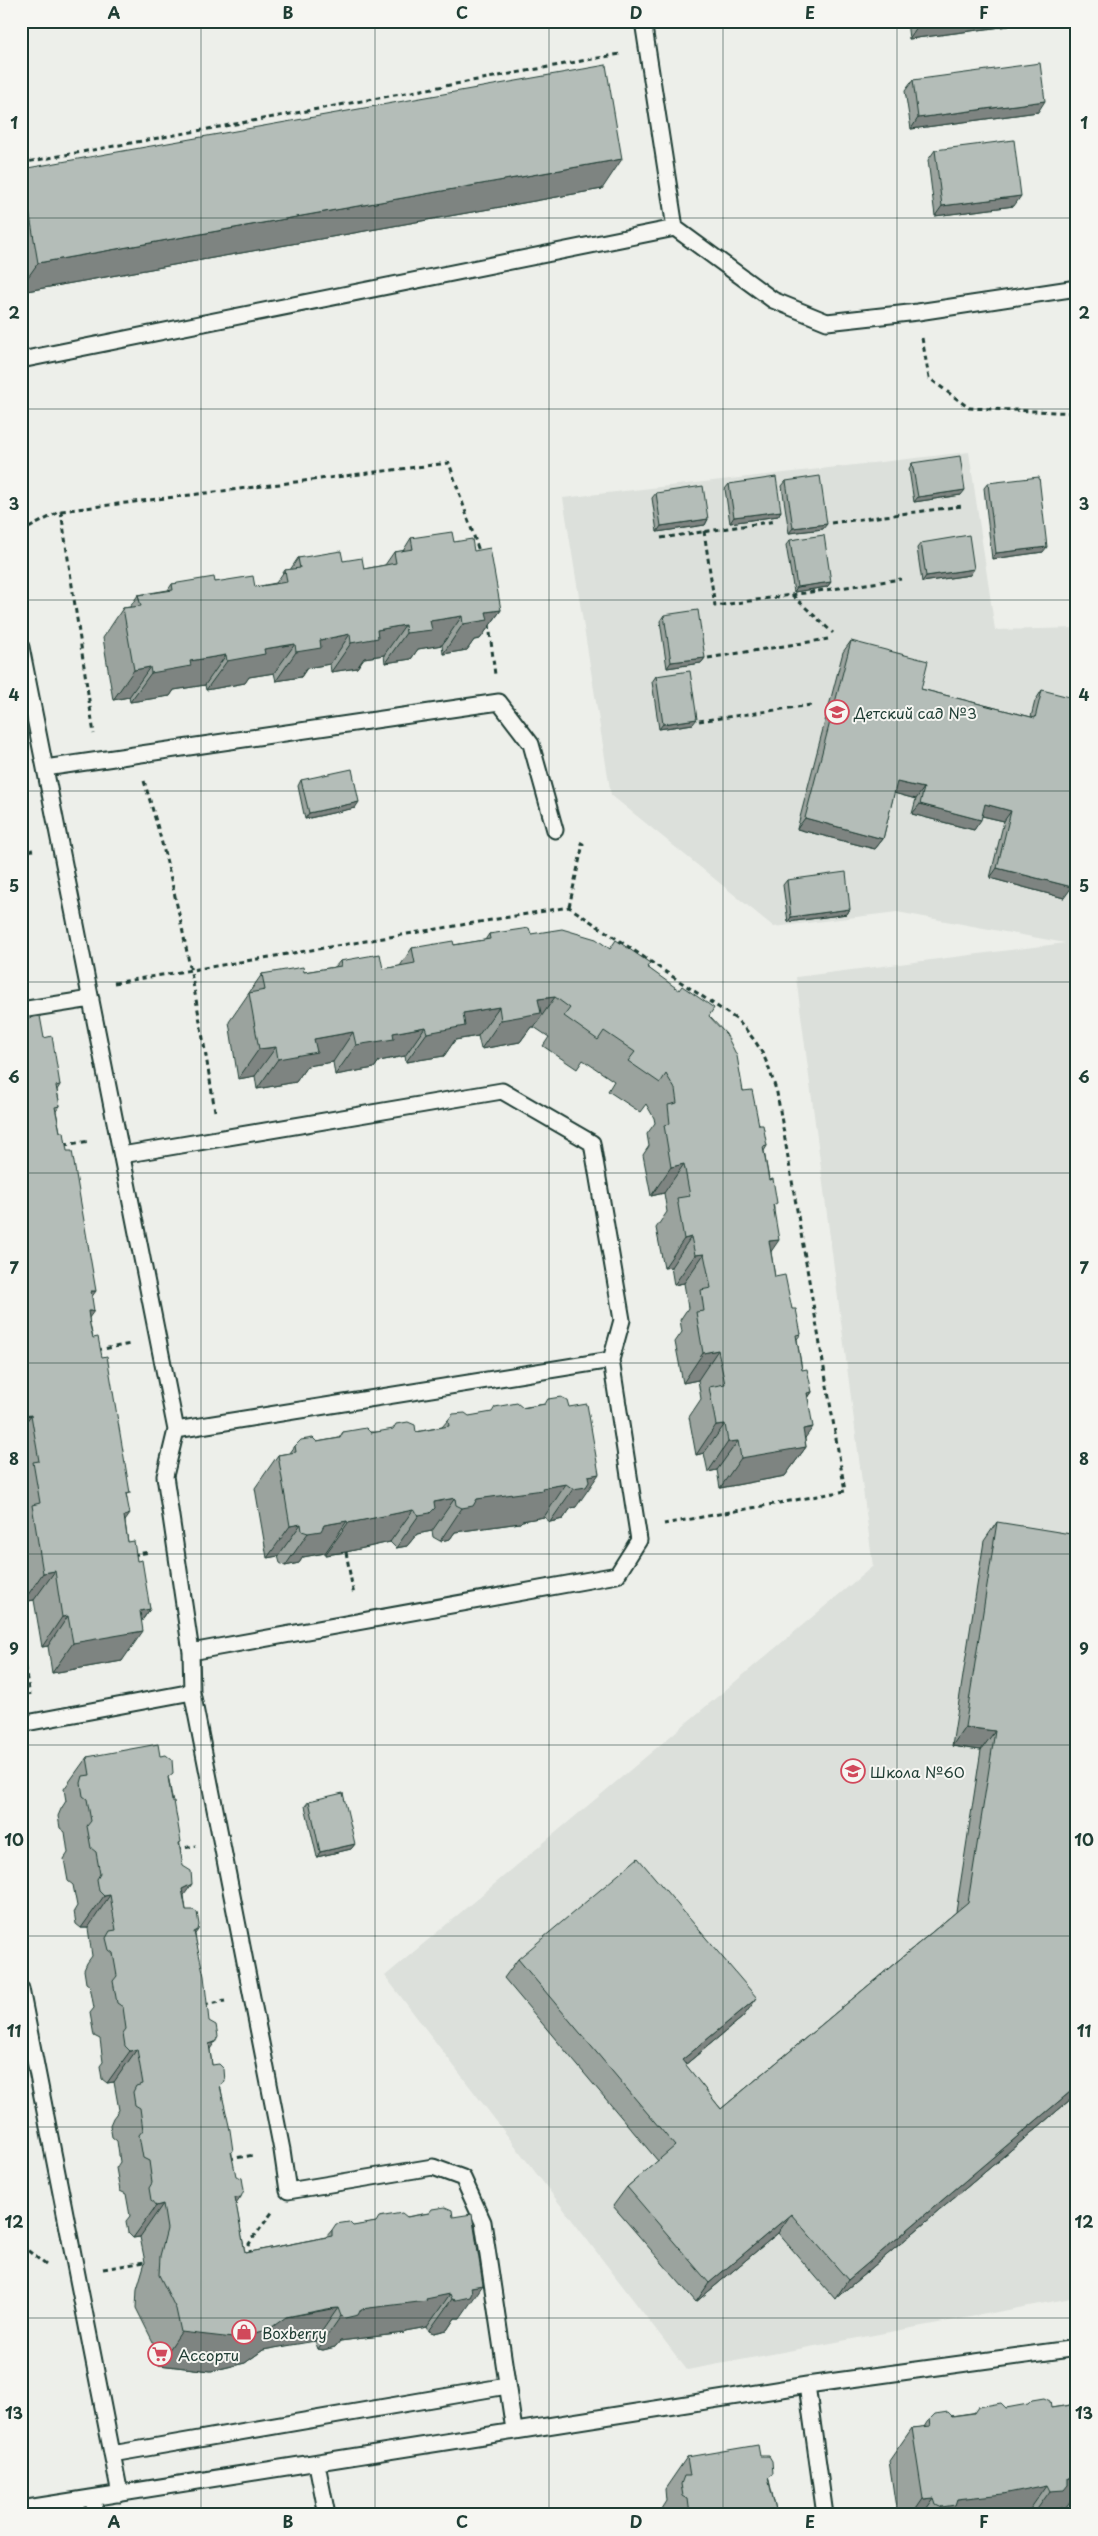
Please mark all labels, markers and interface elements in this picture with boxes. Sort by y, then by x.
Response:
text: A [108,0,121,24]
text: B [283,0,294,24]
text: C [456,0,468,24]
text: D [630,0,642,24]
text: E [805,0,815,24]
text: F [979,0,989,24]
text: 1 [10,110,18,134]
text: 1 [1080,110,1088,134]
text: 2 [8,300,20,324]
text: 2 [1078,300,1090,324]
text: 3 [9,491,19,515]
text: 3 [1079,491,1089,515]
text: 4 [9,682,20,706]
text: 4 [1079,682,1090,706]
school or university icon: Детский сад №3 [824,699,850,725]
place label: Детский сад №3 [853,701,977,724]
text: 5 [9,873,19,897]
text: 5 [1079,873,1089,897]
text: 6 [8,1064,20,1088]
text: 6 [1078,1064,1090,1088]
text: 7 [9,1255,19,1279]
text: 7 [1079,1255,1089,1279]
text: 8 [9,1446,19,1470]
text: 8 [1079,1446,1089,1470]
text: 9 [9,1636,19,1660]
text: 9 [1079,1636,1089,1660]
school or university icon: Школа №60 [840,1758,866,1784]
place label: Школа №60 [870,1760,965,1783]
text: 10 [4,1827,24,1851]
text: 10 [1074,1827,1094,1851]
text: 11 [7,2018,21,2042]
text: 11 [1077,2018,1091,2042]
text: 12 [5,2209,23,2233]
text: 12 [1075,2209,1093,2233]
shop icon: Boxberry [231,2319,257,2345]
place label: Boxberry [262,2321,327,2344]
supermarket icon: Ассорти [147,2341,173,2367]
place label: Ассорти [178,2343,239,2366]
text: 13 [5,2400,23,2424]
text: 13 [1075,2400,1093,2424]
text: A [108,2509,121,2533]
text: B [283,2509,294,2533]
text: C [456,2509,468,2533]
text: D [630,2509,642,2533]
text: E [805,2509,815,2533]
text: F [979,2509,989,2533]

